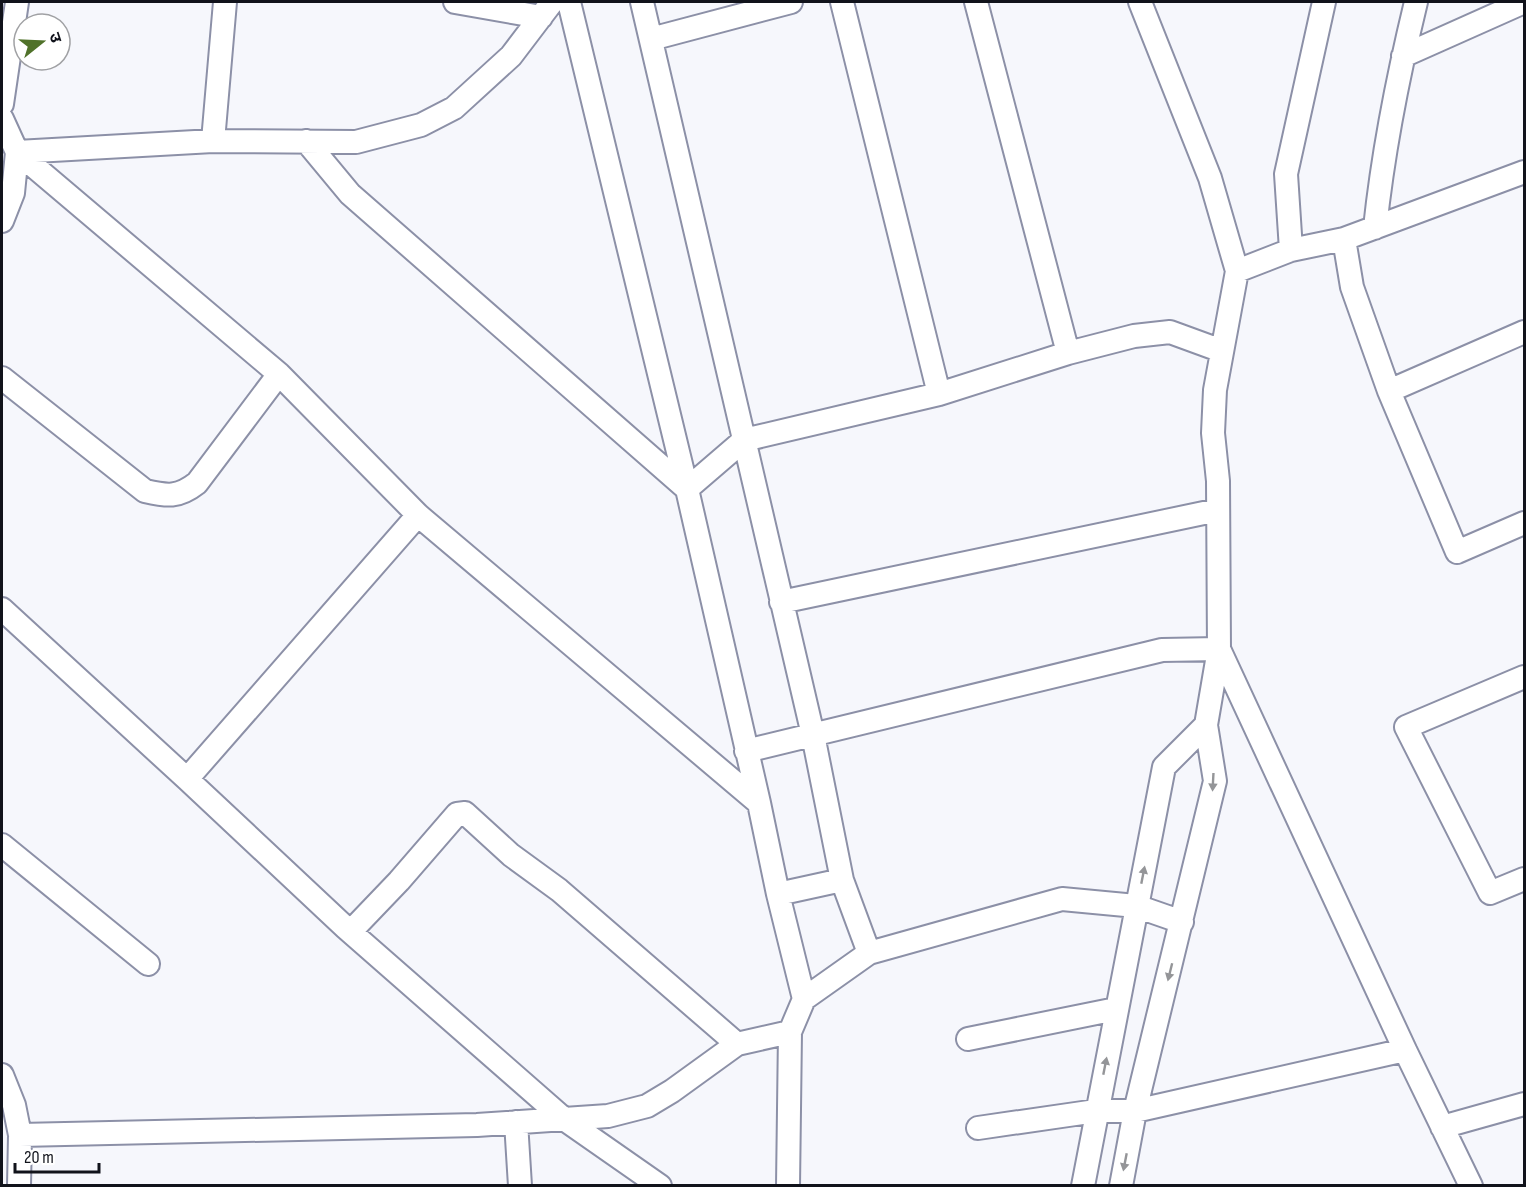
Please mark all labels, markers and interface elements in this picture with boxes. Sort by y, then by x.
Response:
north arrow [12,12,72,72]
text: उ [44,30,66,46]
one-way arrow [1208,773,1217,792]
one-way arrow [1139,865,1148,884]
one-way arrow [1164,963,1174,981]
one-way arrow [1101,1056,1110,1075]
scale bar [15,1136,99,1174]
text: 20 m [24,1147,54,1168]
one-way arrow [1120,1153,1129,1172]

